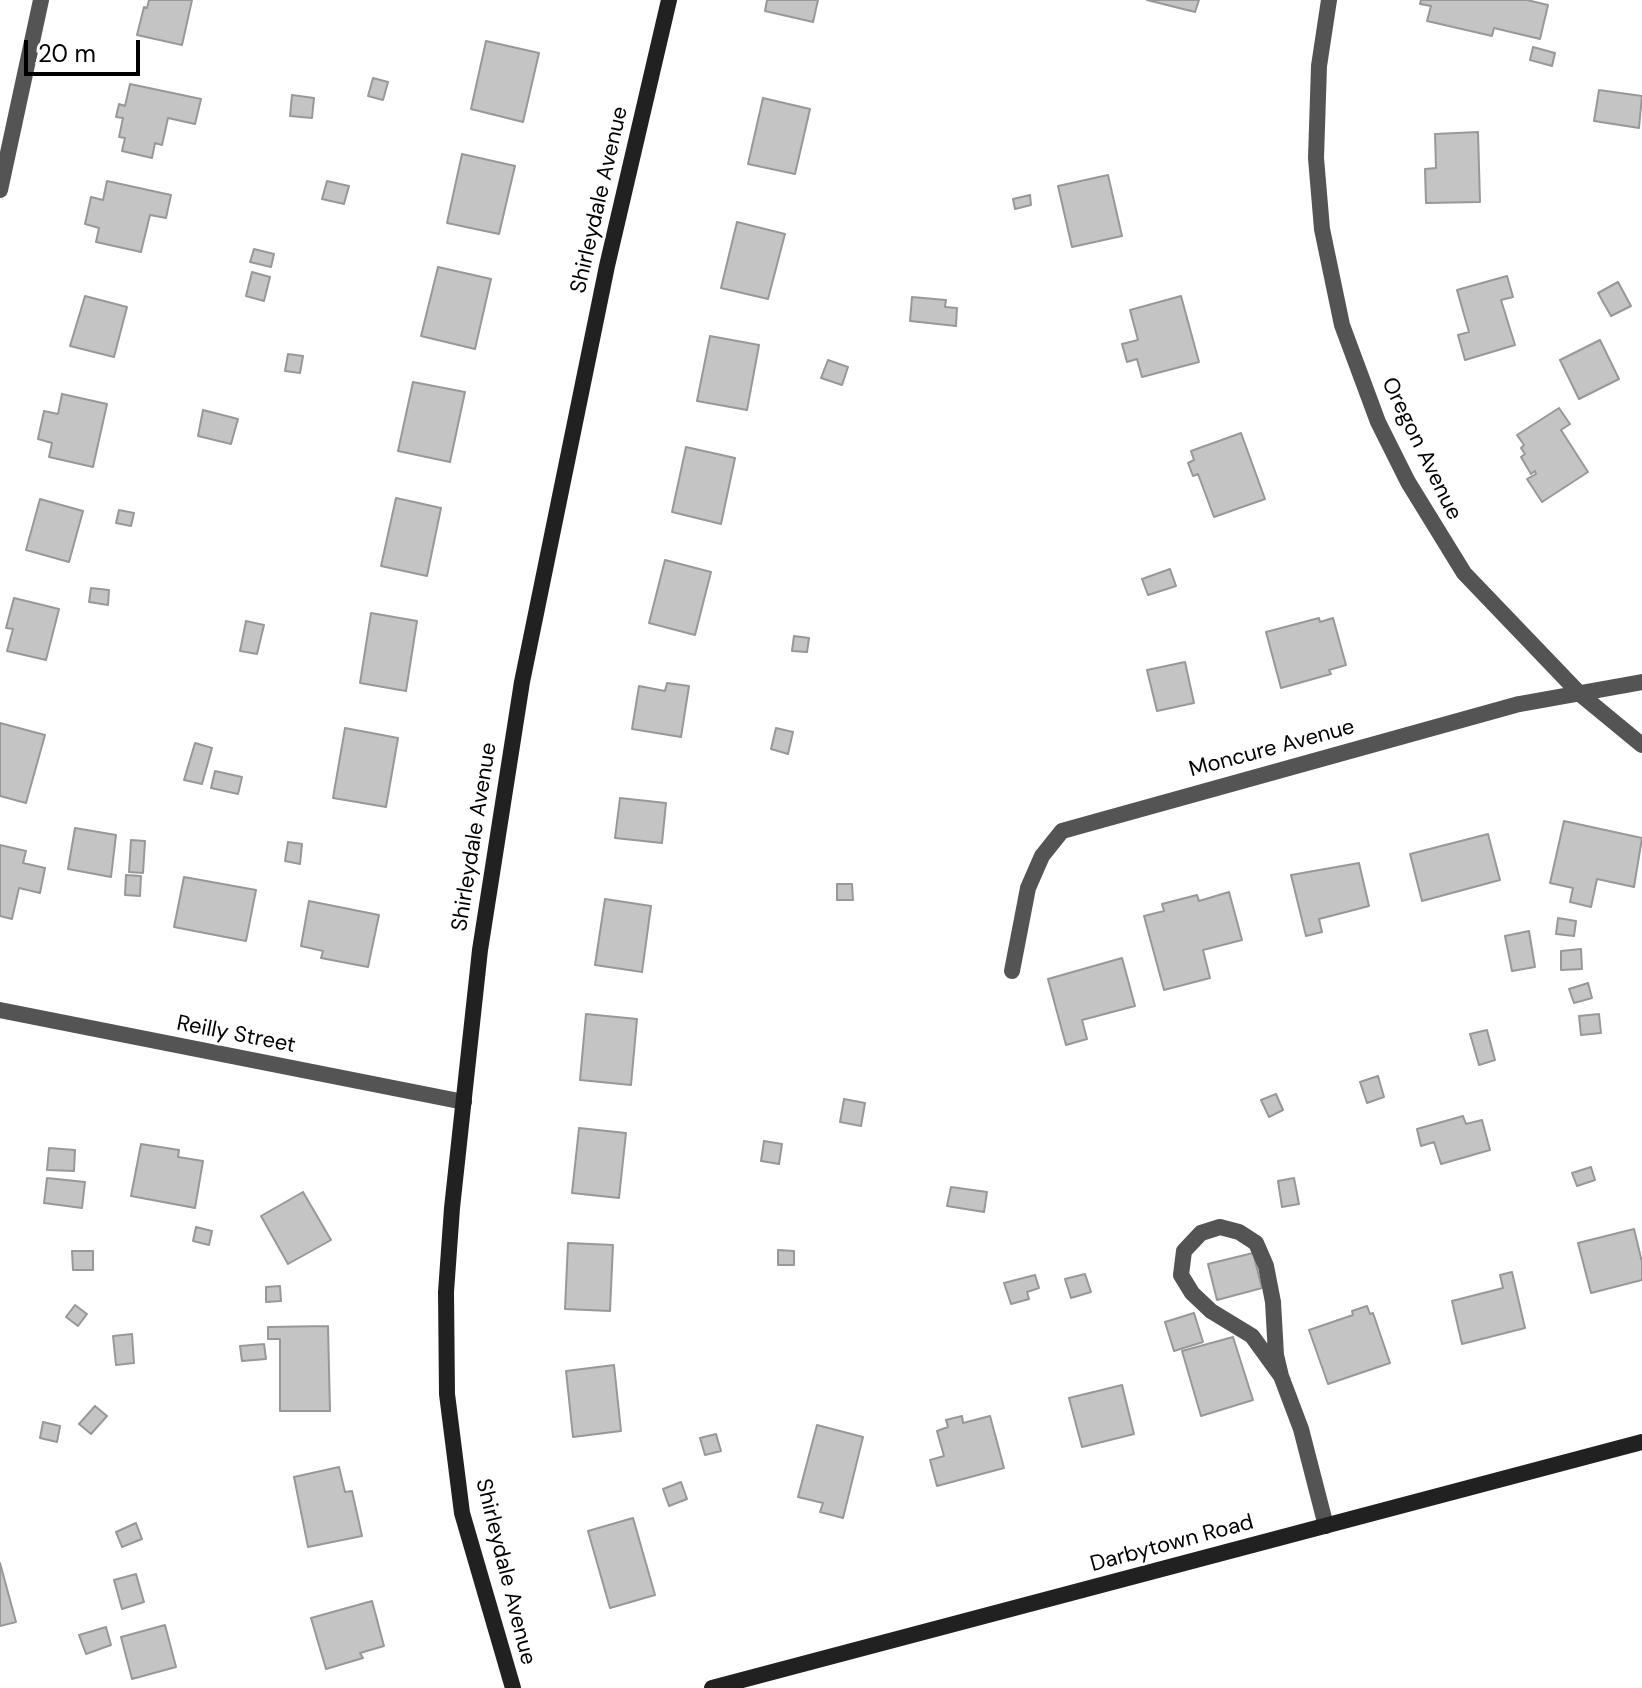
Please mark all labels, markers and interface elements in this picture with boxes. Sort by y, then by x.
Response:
scale bar [28,24,144,74]
text: 20 m [38,38,96,69]
street label: Shirleydale Avenue [566,104,634,296]
street label: Oregon Avenue [1375,373,1467,525]
street label: Moncure Avenue [1186,714,1358,784]
street label: Shirleydale Avenue [447,741,503,933]
street label: Reilly Street [174,1011,298,1059]
street label: Shirleydale Avenue [469,1476,541,1668]
street label: Darbytown Road [1088,1510,1256,1578]

